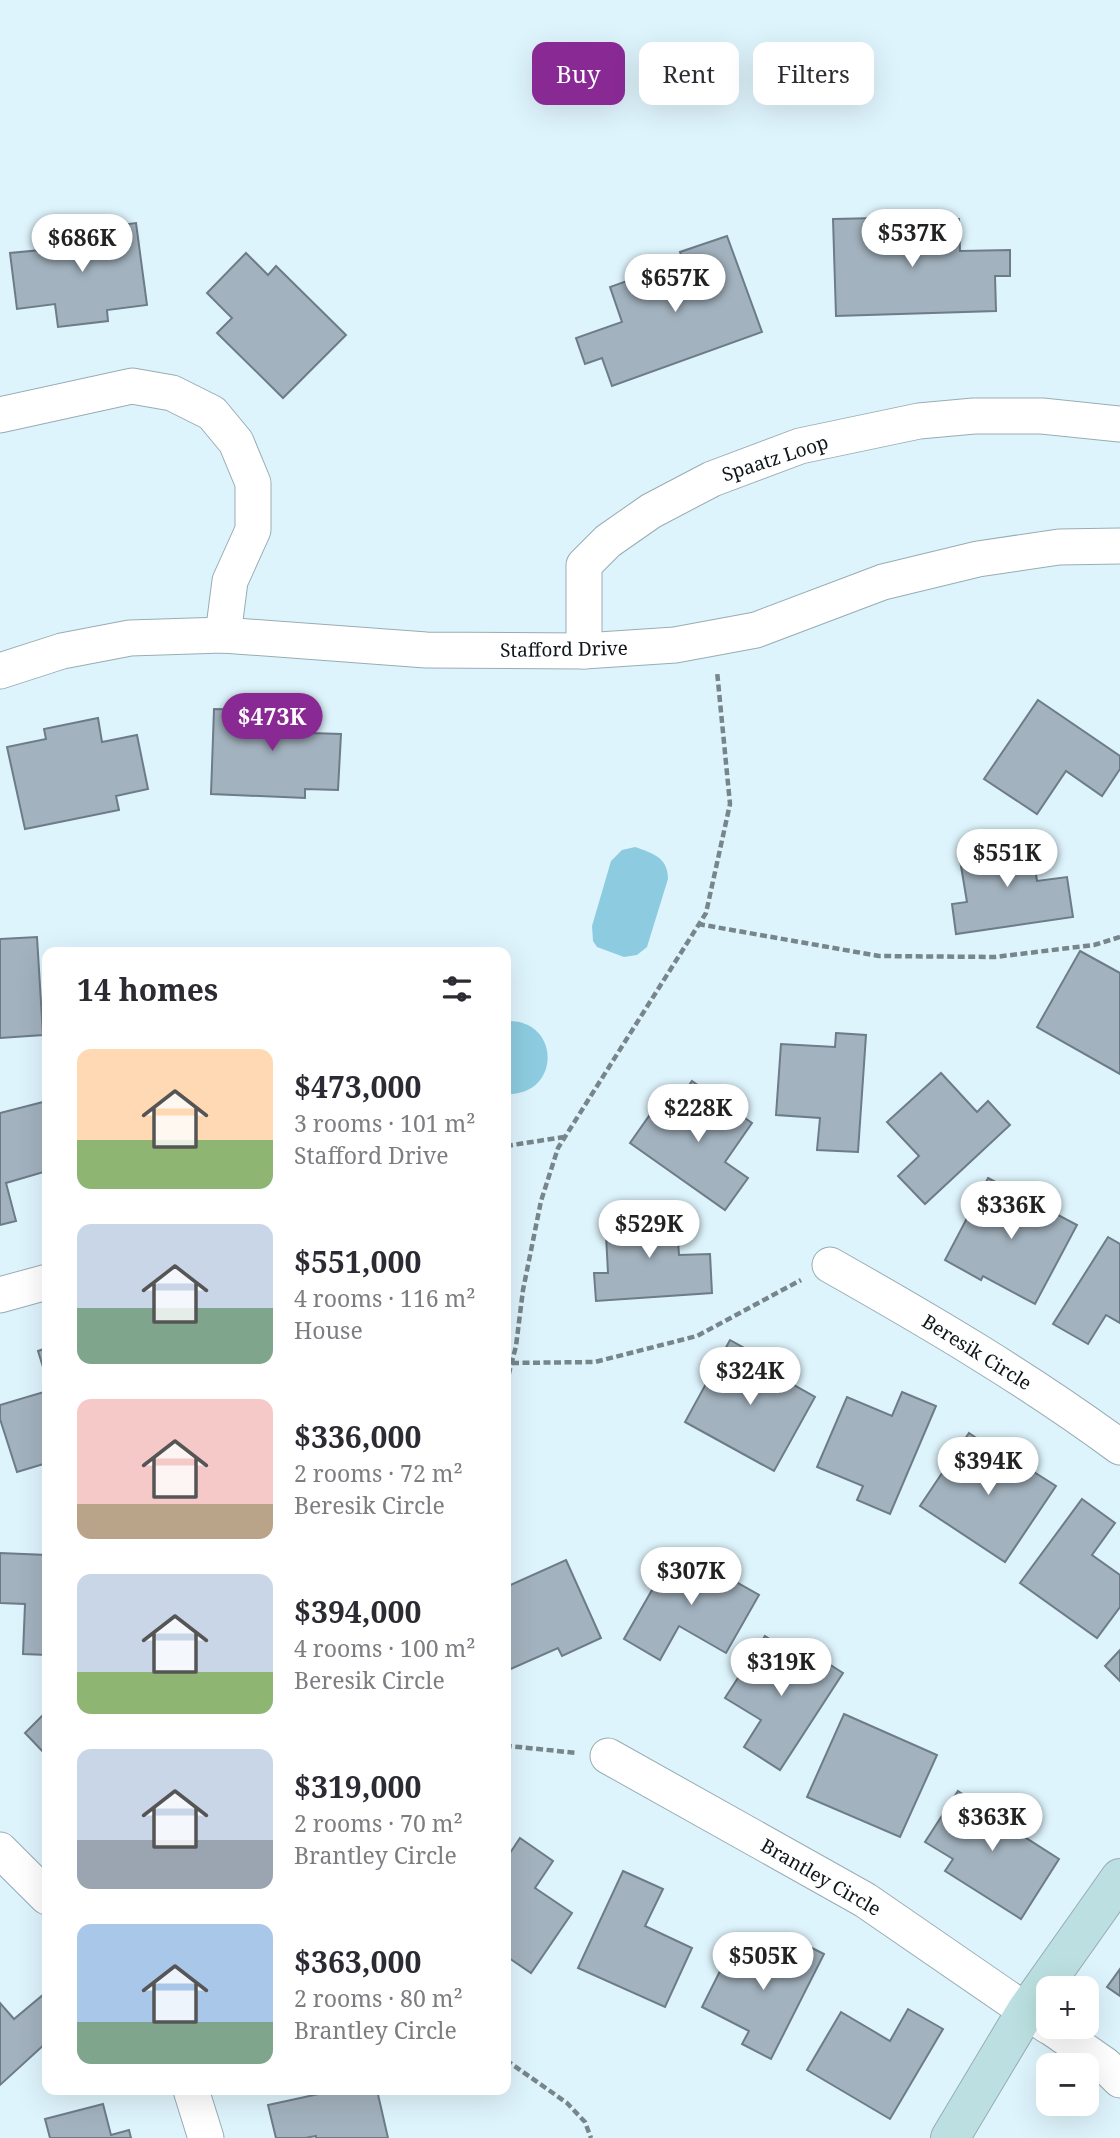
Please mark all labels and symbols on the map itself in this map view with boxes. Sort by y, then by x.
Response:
pin: $537K [863,210,961,269]
pin: $686K [33,215,131,274]
pin: $657K [626,254,724,314]
street label: Spaatz Loop [719,429,831,487]
street label: Stafford Drive [500,635,628,663]
pin: $473K [223,694,321,753]
pin: $551K [958,830,1056,889]
pin: $228K [649,1084,747,1144]
pin: $336K [962,1182,1060,1241]
pin: $529K [600,1200,698,1260]
street label: Beresik Circle [917,1308,1037,1396]
pin: $324K [701,1348,799,1407]
pin: $394K [939,1438,1037,1497]
pin: $307K [642,1548,740,1607]
pin: $319K [732,1638,830,1698]
pin: $363K [943,1794,1041,1853]
street label: Brantley Circle [756,1832,886,1922]
pin: $505K [714,1932,812,1992]

